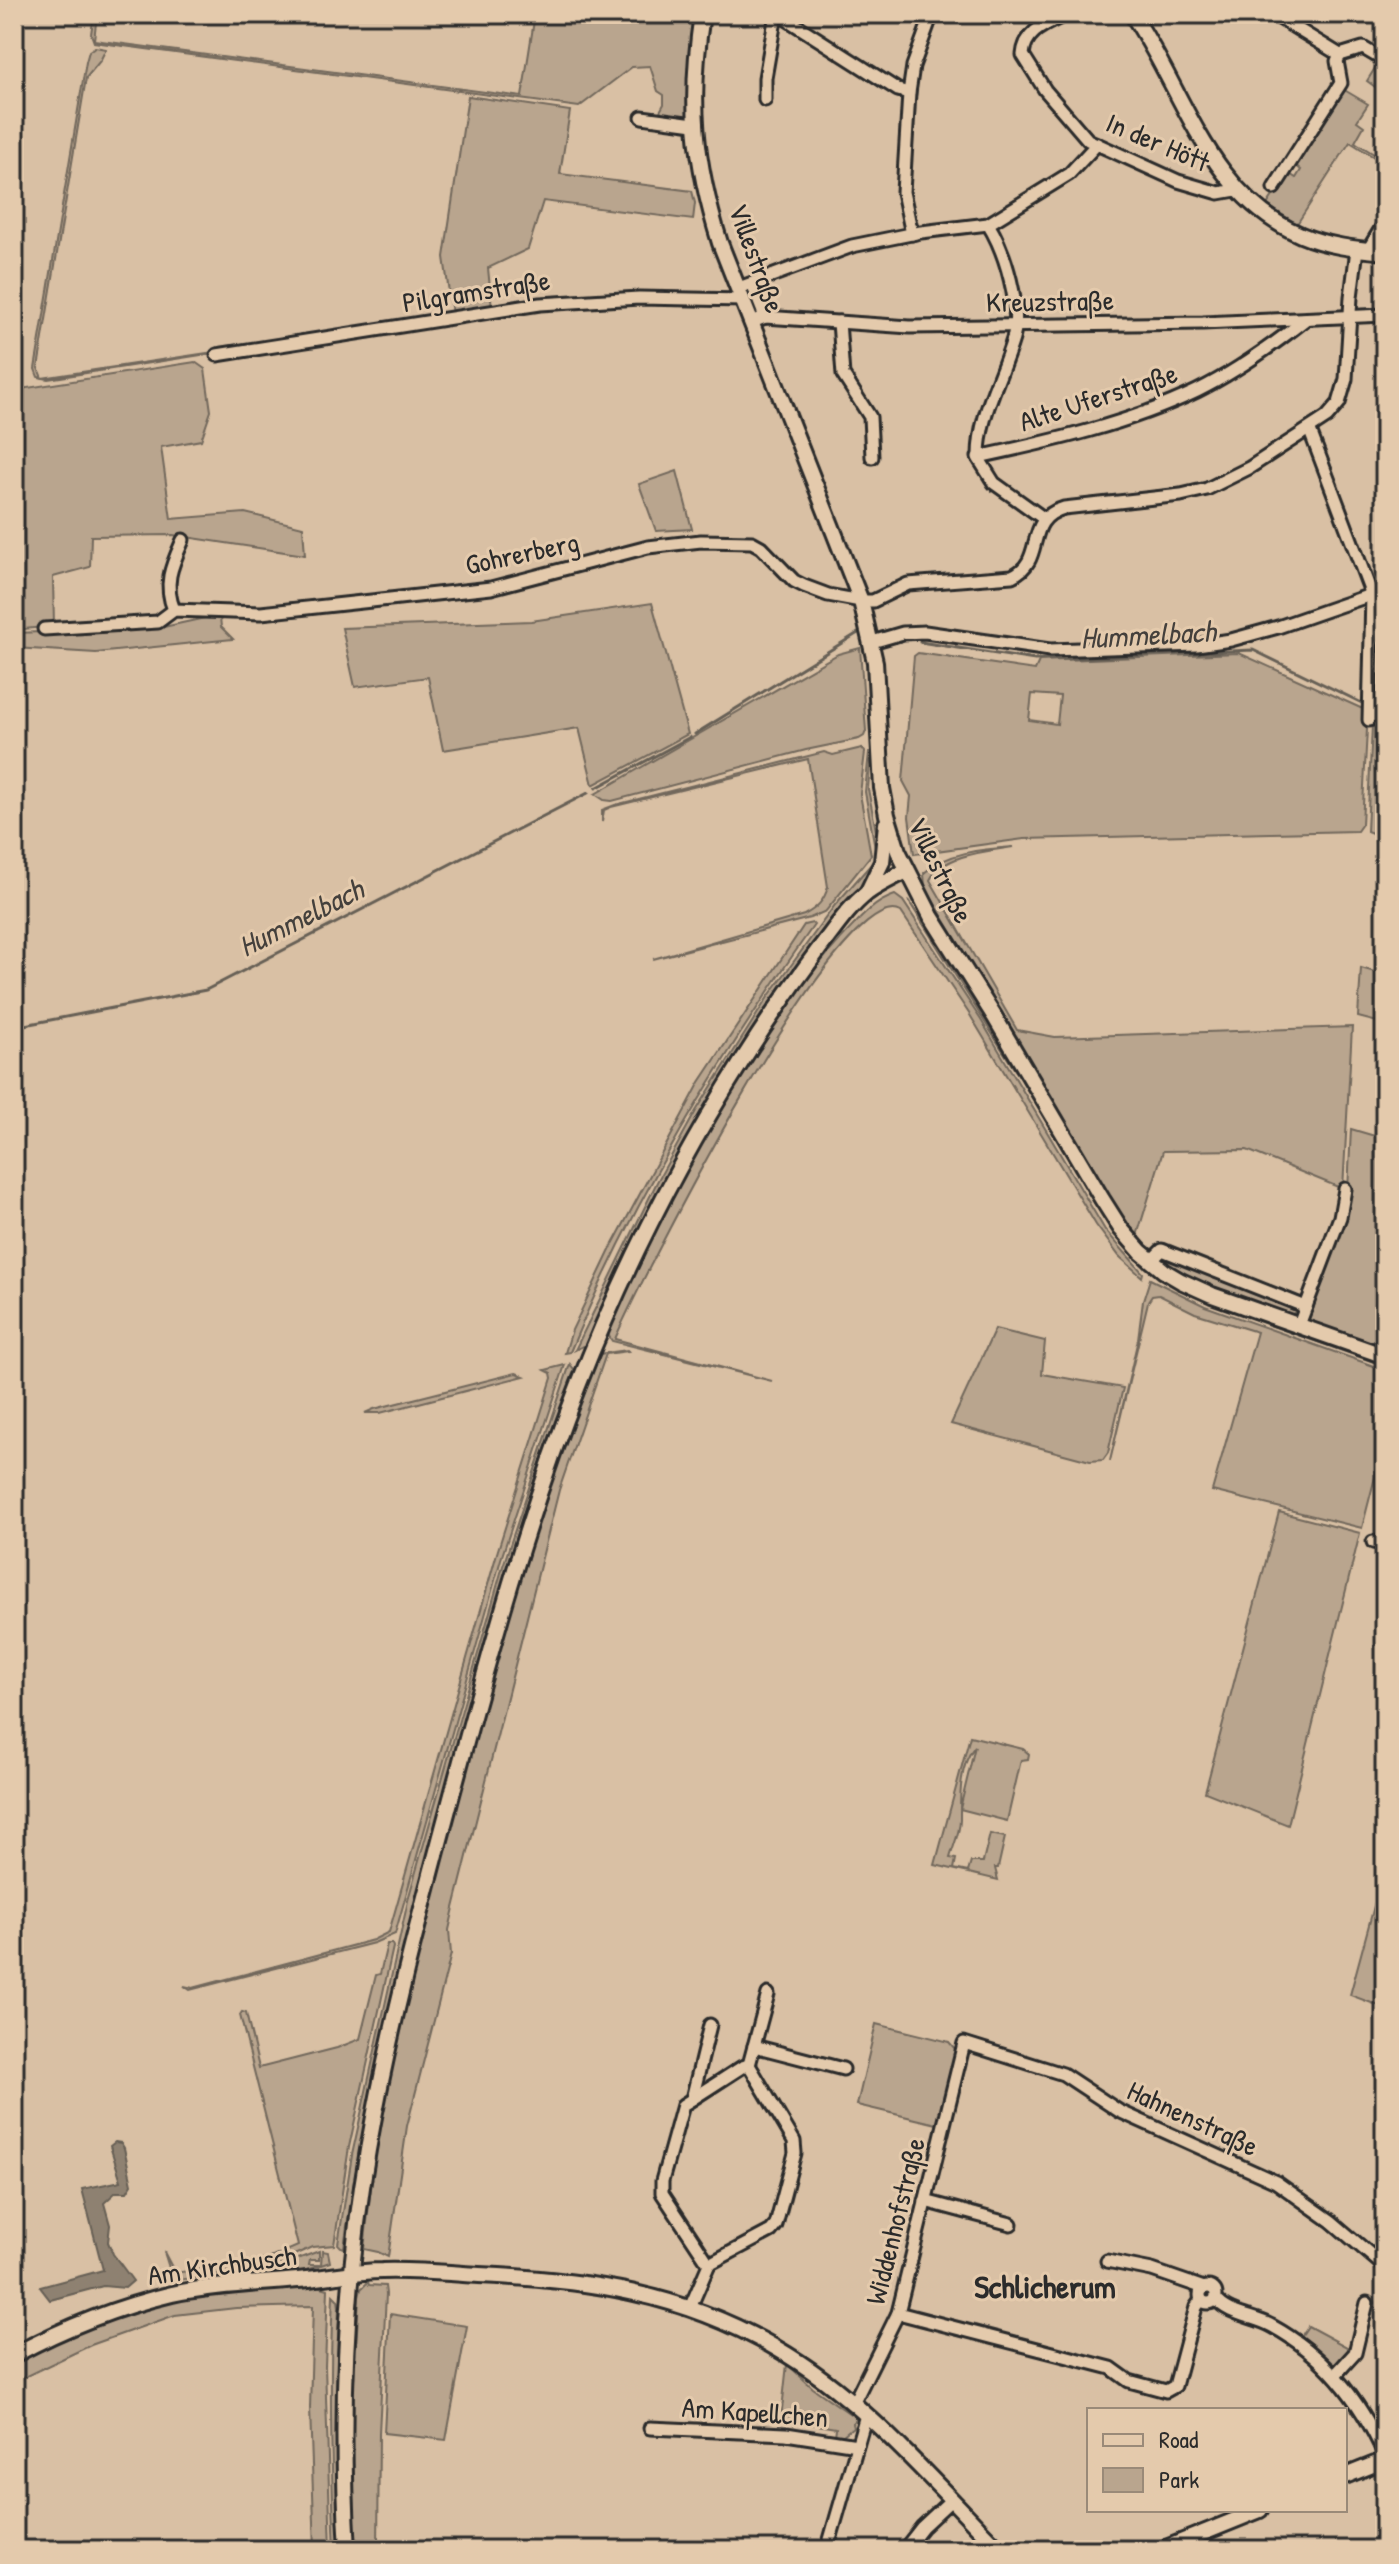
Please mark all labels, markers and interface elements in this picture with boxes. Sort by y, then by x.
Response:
street label: In der Hött [1101,103,1216,181]
street label: Villestraße [720,198,794,318]
street label: Pilgramstraße [400,261,552,321]
street label: Kreuzstraße [986,281,1114,321]
street label: Alte Uferstraße [1014,354,1182,440]
street label: Gohrerberg [462,522,582,584]
water label: Hummelbach [1079,610,1219,658]
street label: Villestraße [899,811,983,929]
water label: Hummelbach [231,868,372,966]
street label: Hahnenstraße [1121,2071,1265,2165]
street label: Widdenhofstraße [856,2134,934,2308]
street label: Am Kirchbusch [145,2236,299,2294]
district label: Schlicherum [974,2265,1116,2308]
street label: Am Kapellchen [681,2388,829,2436]
legend [1087,2408,1347,2512]
text: Road [1159,2423,1198,2455]
text: Park [1159,2463,1199,2495]

